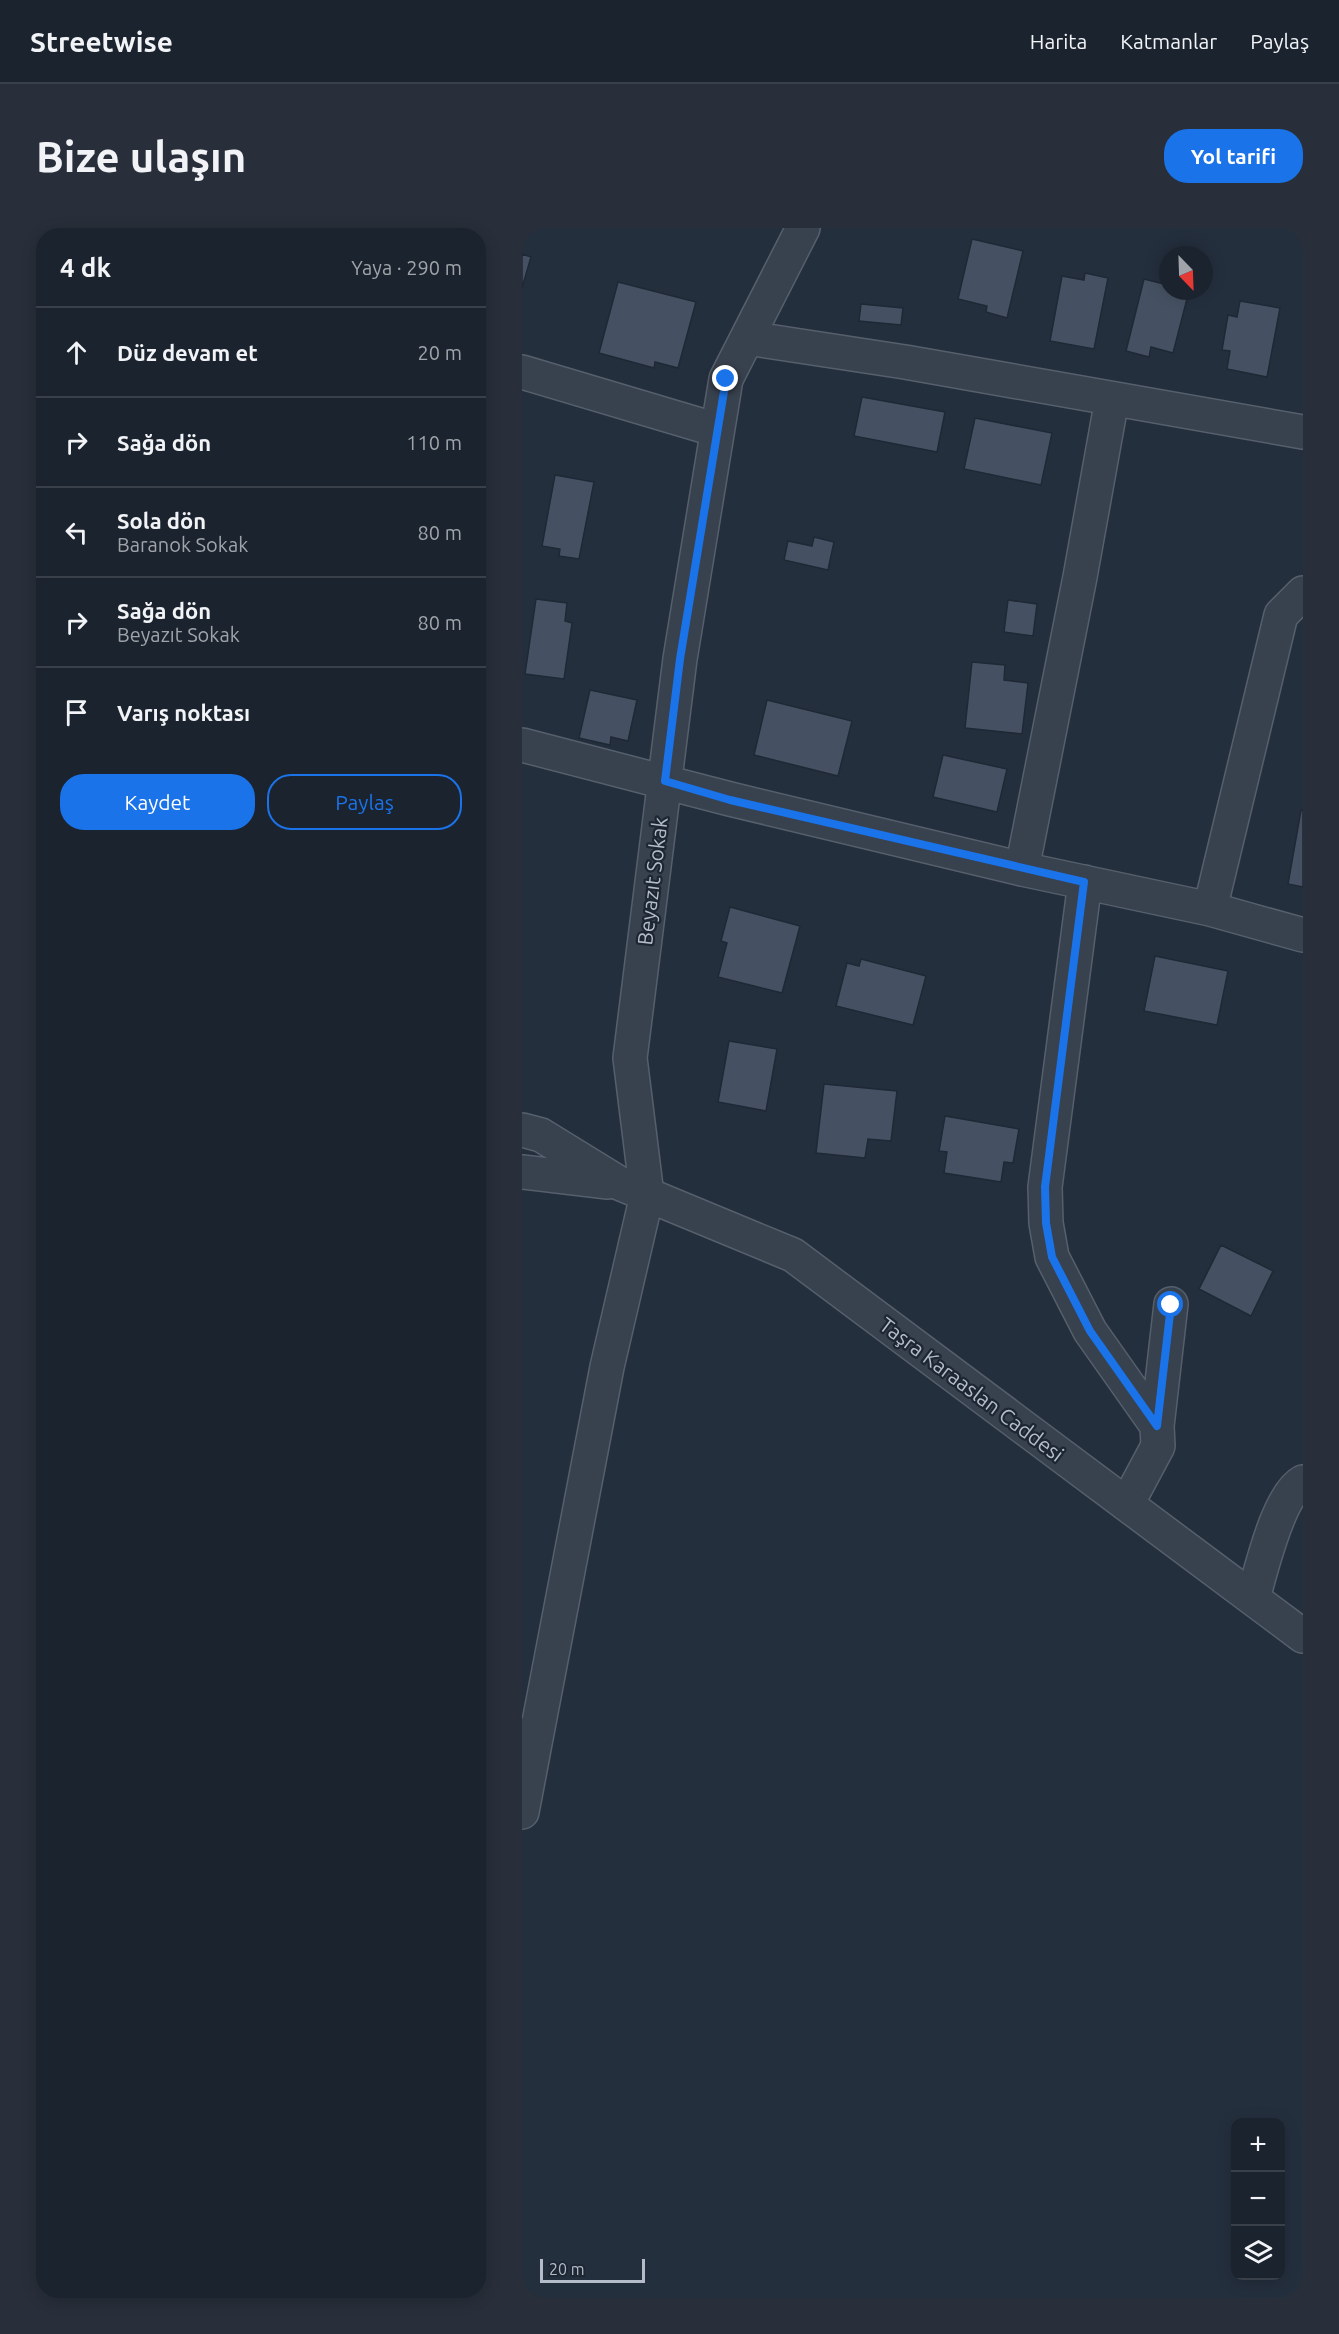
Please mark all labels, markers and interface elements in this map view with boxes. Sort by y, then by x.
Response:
text: Streetwise [30,26,173,57]
text: Harita [1030,29,1087,53]
text: Katmanlar [1120,29,1217,53]
text: Paylaş [1250,29,1309,53]
button: Yol tarifi [1164,129,1303,183]
text: Bize ulaşın [36,133,246,180]
north arrow [1159,246,1213,300]
text: 4 dk [60,253,111,282]
text: Yaya · 290 m [351,256,462,279]
icon: ahead [60,336,93,369]
text: Düz devam et [117,340,258,365]
text: 20 m [418,341,462,364]
route end [712,365,738,391]
icon: right [60,426,93,459]
text: Sağa dön [117,430,211,455]
text: 110 m [406,431,462,454]
text: Sola dön [117,508,206,533]
icon: left [60,516,93,549]
text: 80 m [418,521,462,544]
text: Baranok Sokak [117,533,248,556]
text: Sağa dön [117,598,211,623]
icon: right [60,606,93,639]
text: 80 m [418,611,462,634]
text: Beyazıt Sokak [117,623,240,646]
icon: arrive [60,696,93,729]
text: Varış noktası [117,700,250,725]
button: Kaydet [60,774,255,830]
button: Paylaş [267,774,462,830]
street label: Beyazıt Sokak [632,815,672,946]
route start [1157,1291,1183,1317]
street label: Taşra Karaaslan Caddesi [875,1312,1069,1466]
map controls [1231,2118,1285,2280]
button: + [1231,2118,1285,2172]
button: − [1231,2172,1285,2226]
button: layers [1231,2226,1285,2280]
scale bar [540,2256,645,2284]
text: 20 m [549,2260,585,2278]

